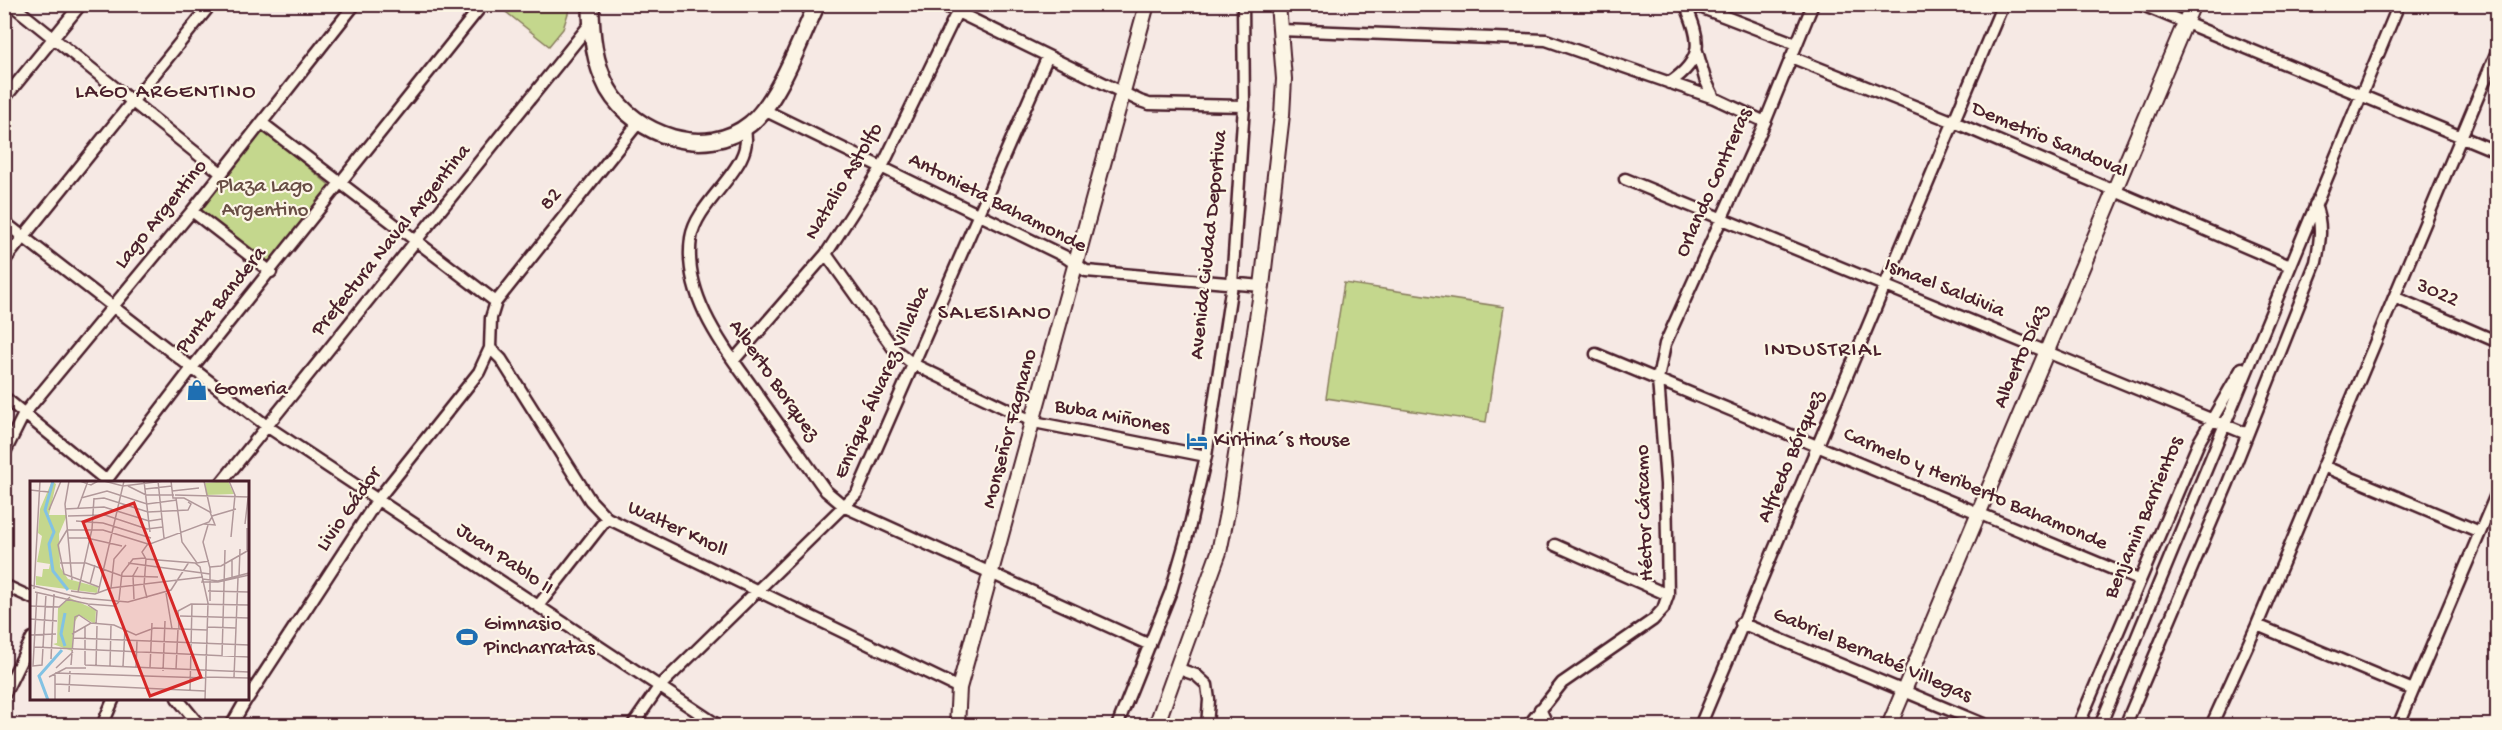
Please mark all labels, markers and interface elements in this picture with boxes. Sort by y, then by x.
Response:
district label: LAGO ARGENTINO [75,80,257,106]
street label: Demetrio Sandoval [1965,96,2131,185]
street label: Orlando Contreras [1671,103,1760,261]
street label: Natalio Astolfo [800,119,890,245]
street label: Avenida Ciudad Deportiva [1186,128,1235,361]
street label: Prefectura Naval Argentina [306,139,478,343]
street label: Antonieta Bahamonde [904,148,1091,260]
street label: Lago Argentino [110,155,214,275]
park label: Plaza Lago Argentino [216,175,313,224]
street label: 82 [535,184,569,216]
street label: Punta Bandera [170,241,274,361]
street label: Ismael Saldivia [1880,253,2009,325]
street label: 3022 [2411,274,2462,314]
street label: Enrique Álvarez Villalba [828,281,937,483]
district label: SALESIANO [938,301,1052,327]
street label: Alberto Díaz [1989,301,2055,413]
street label: Alberto Borquez [722,316,824,447]
district label: INDUSTRIAL [1764,338,1882,364]
street label: Monseñor Fagnano [978,346,1044,512]
shop icon: Gomeria [185,378,209,402]
place label: Gomeria [214,378,289,403]
street label: Alfredo Bórquez [1753,386,1831,527]
street label: Buba Miñones [1051,394,1173,442]
street label: Carmelo y Heriberto Bahamonde [1839,423,2112,558]
hotel icon: Kiritina´s House [1185,429,1209,453]
place label: Kiritina´s House [1214,429,1351,454]
street label: Benjamin Barrientos [2099,432,2191,604]
street label: Héctor Cárcamo [1631,444,1661,582]
street label: Livio Gádor [312,462,389,557]
inset map [30,481,249,700]
street label: Walter Knoll [623,496,731,564]
street label: Juan Pablo II [450,518,558,602]
street label: Gabriel Bernabé Villegas [1769,603,1976,710]
place label: Gimnasio Pincharratas [483,613,596,662]
sports icon: Gimnasio Pincharratas [455,625,479,649]

